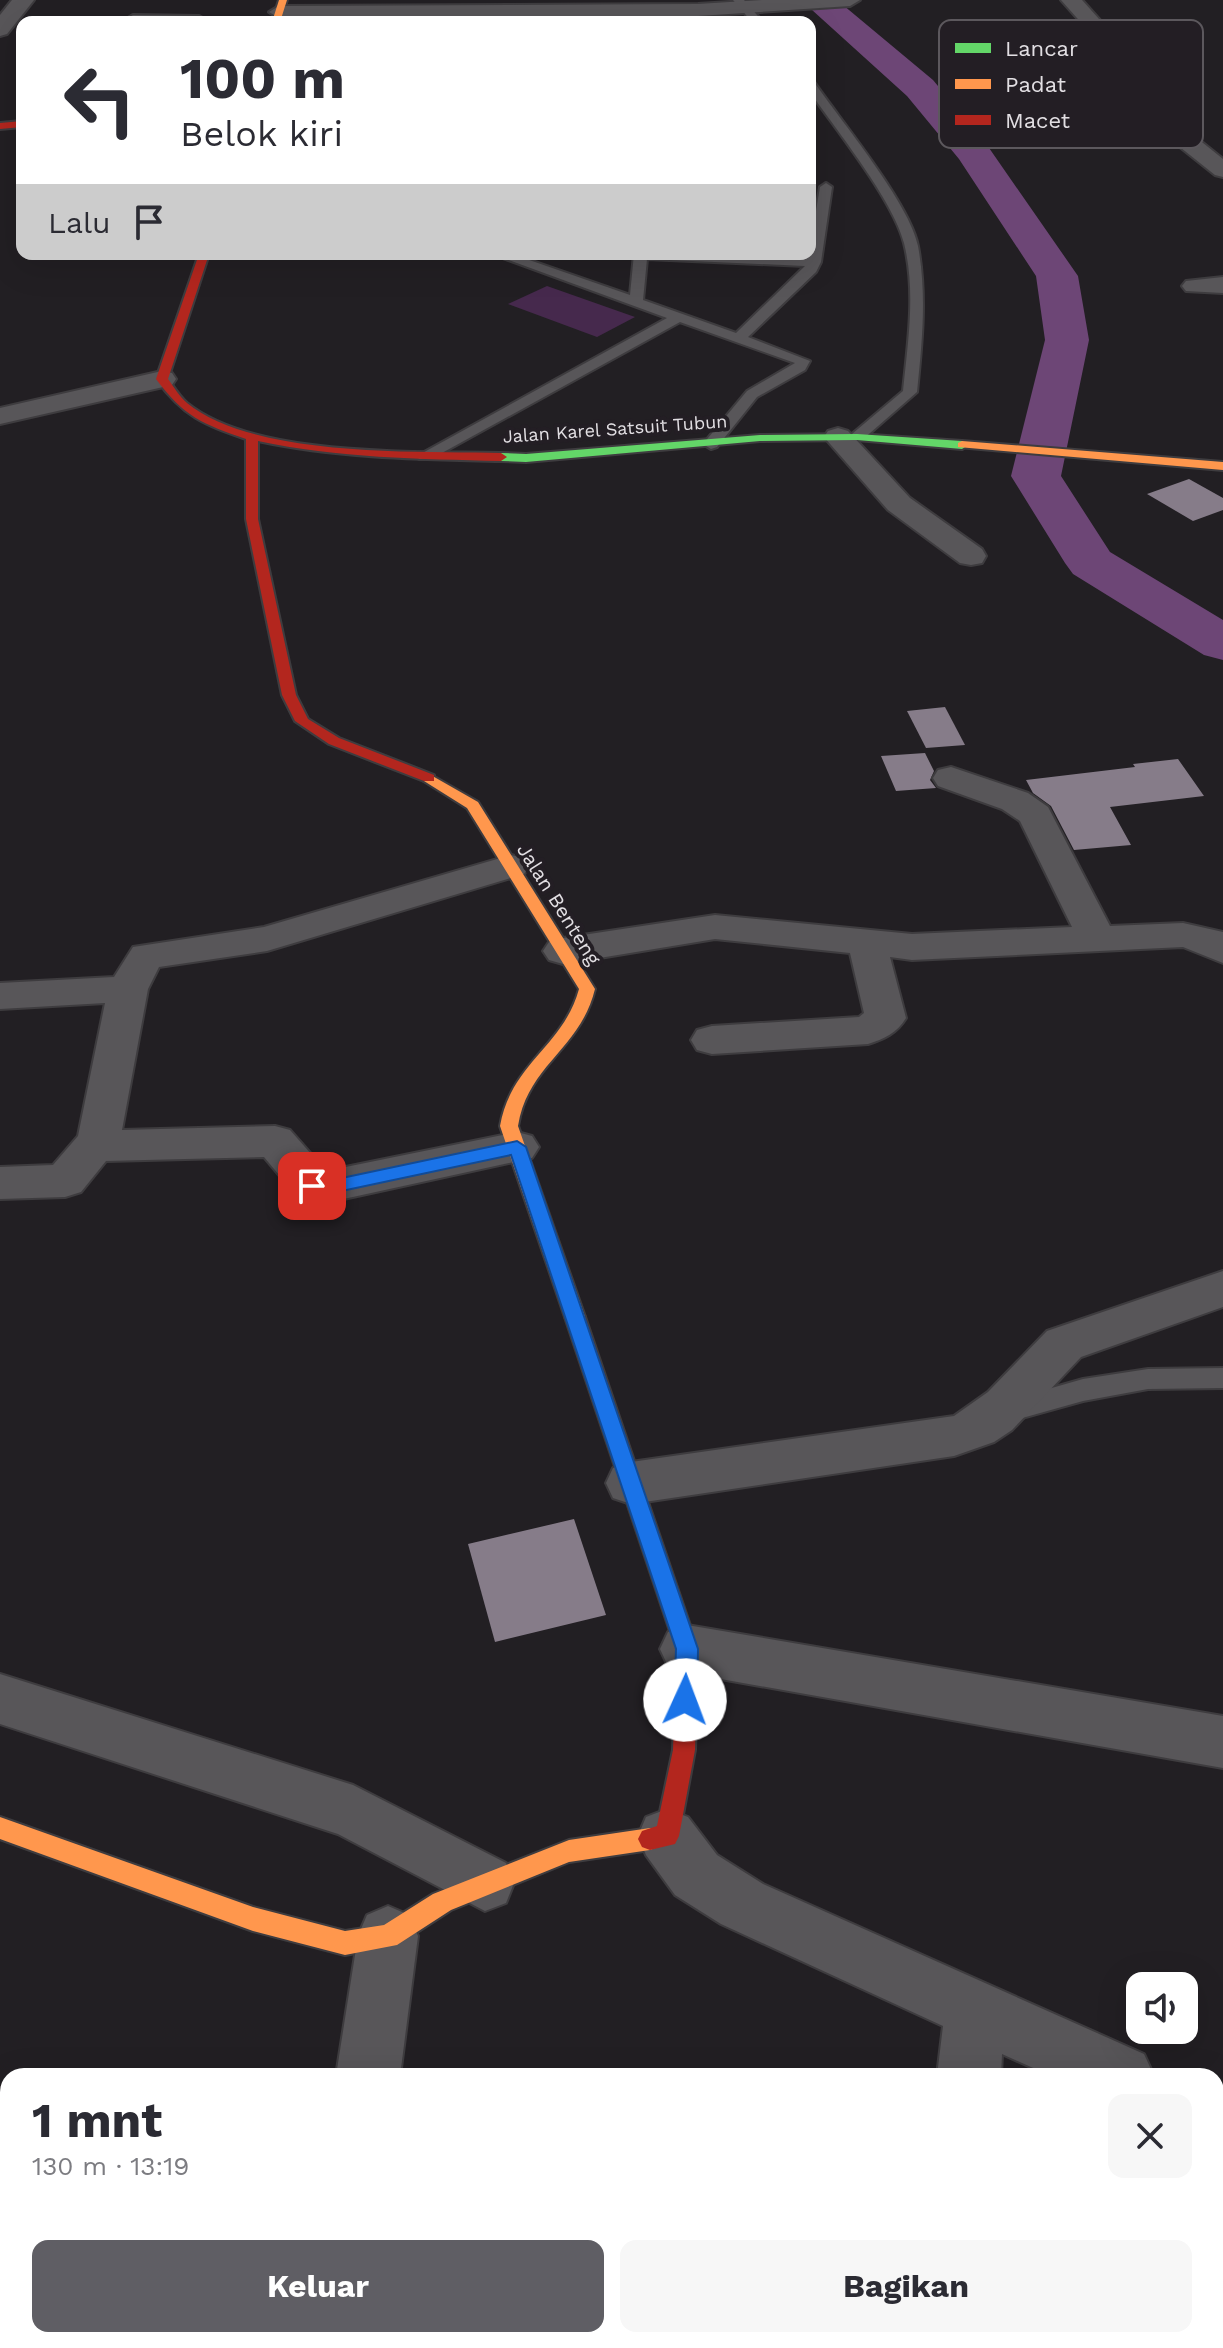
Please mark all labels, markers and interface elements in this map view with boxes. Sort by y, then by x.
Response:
legend [939,20,1203,148]
text: Lancar [1005,36,1078,61]
text: 100 m [180,46,345,112]
icon: left [48,48,152,152]
text: Padat [1005,72,1066,97]
text: Macet [1005,108,1070,133]
text: Belok kiri [180,113,343,155]
icon: arrive [127,200,171,244]
text: Lalu [48,205,111,240]
street label: Jalan Karel Satsuit Tubun [502,410,728,447]
street label: Jalan Benteng [512,839,606,969]
pin [278,1152,346,1220]
icon: arrive [290,1164,334,1208]
position arrow [643,1658,727,1742]
map controls [1126,1972,1198,2044]
button: sound [1126,1972,1198,2044]
text: 1 mnt [32,2092,162,2149]
button: close [1108,2094,1192,2178]
text: 130 m · 13:19 [32,2151,189,2181]
button: Keluar [32,2240,604,2332]
button: Bagikan [620,2240,1192,2332]

